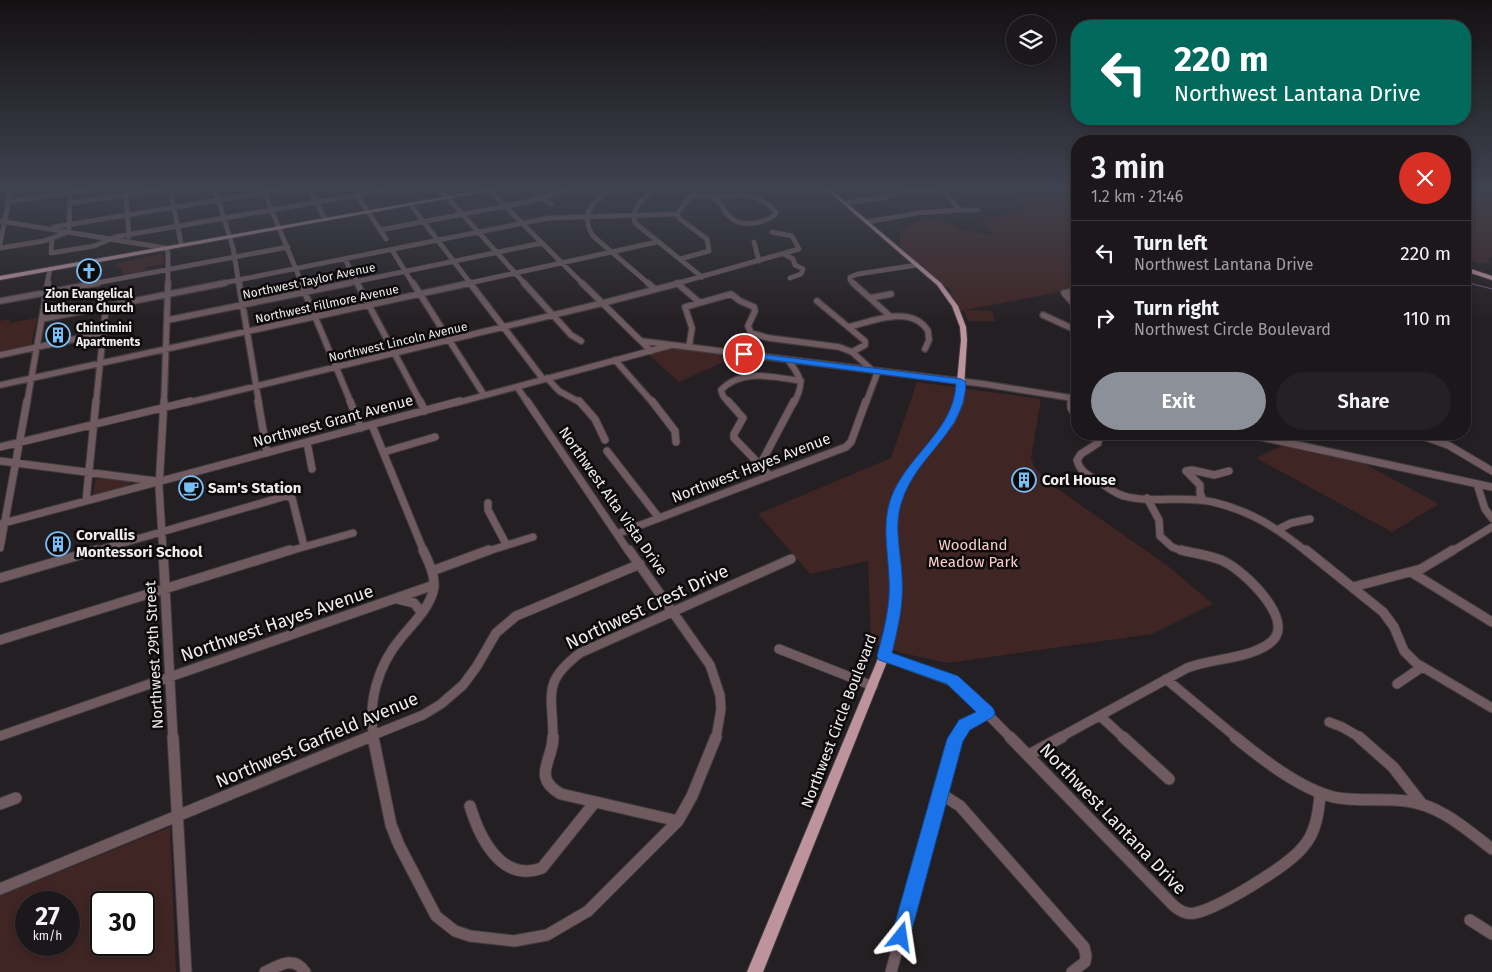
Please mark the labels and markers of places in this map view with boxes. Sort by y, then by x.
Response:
church icon: Zion Evangelical Lutheran Church [76,258,102,284]
place label: Zion Evangelical Lutheran Church [44,287,134,315]
place label: Chintimini Apartments [75,321,140,349]
building icon: Chintimini Apartments [45,322,71,348]
pin [723,333,765,375]
building icon: Corl House [1011,467,1037,493]
place label: Corl House [1042,471,1116,489]
cafe icon: Sam's Station [178,475,204,501]
place label: Sam's Station [208,479,301,497]
place label: Corvallis Montessori School [76,526,203,561]
building icon: Corvallis Montessori School [45,531,71,557]

